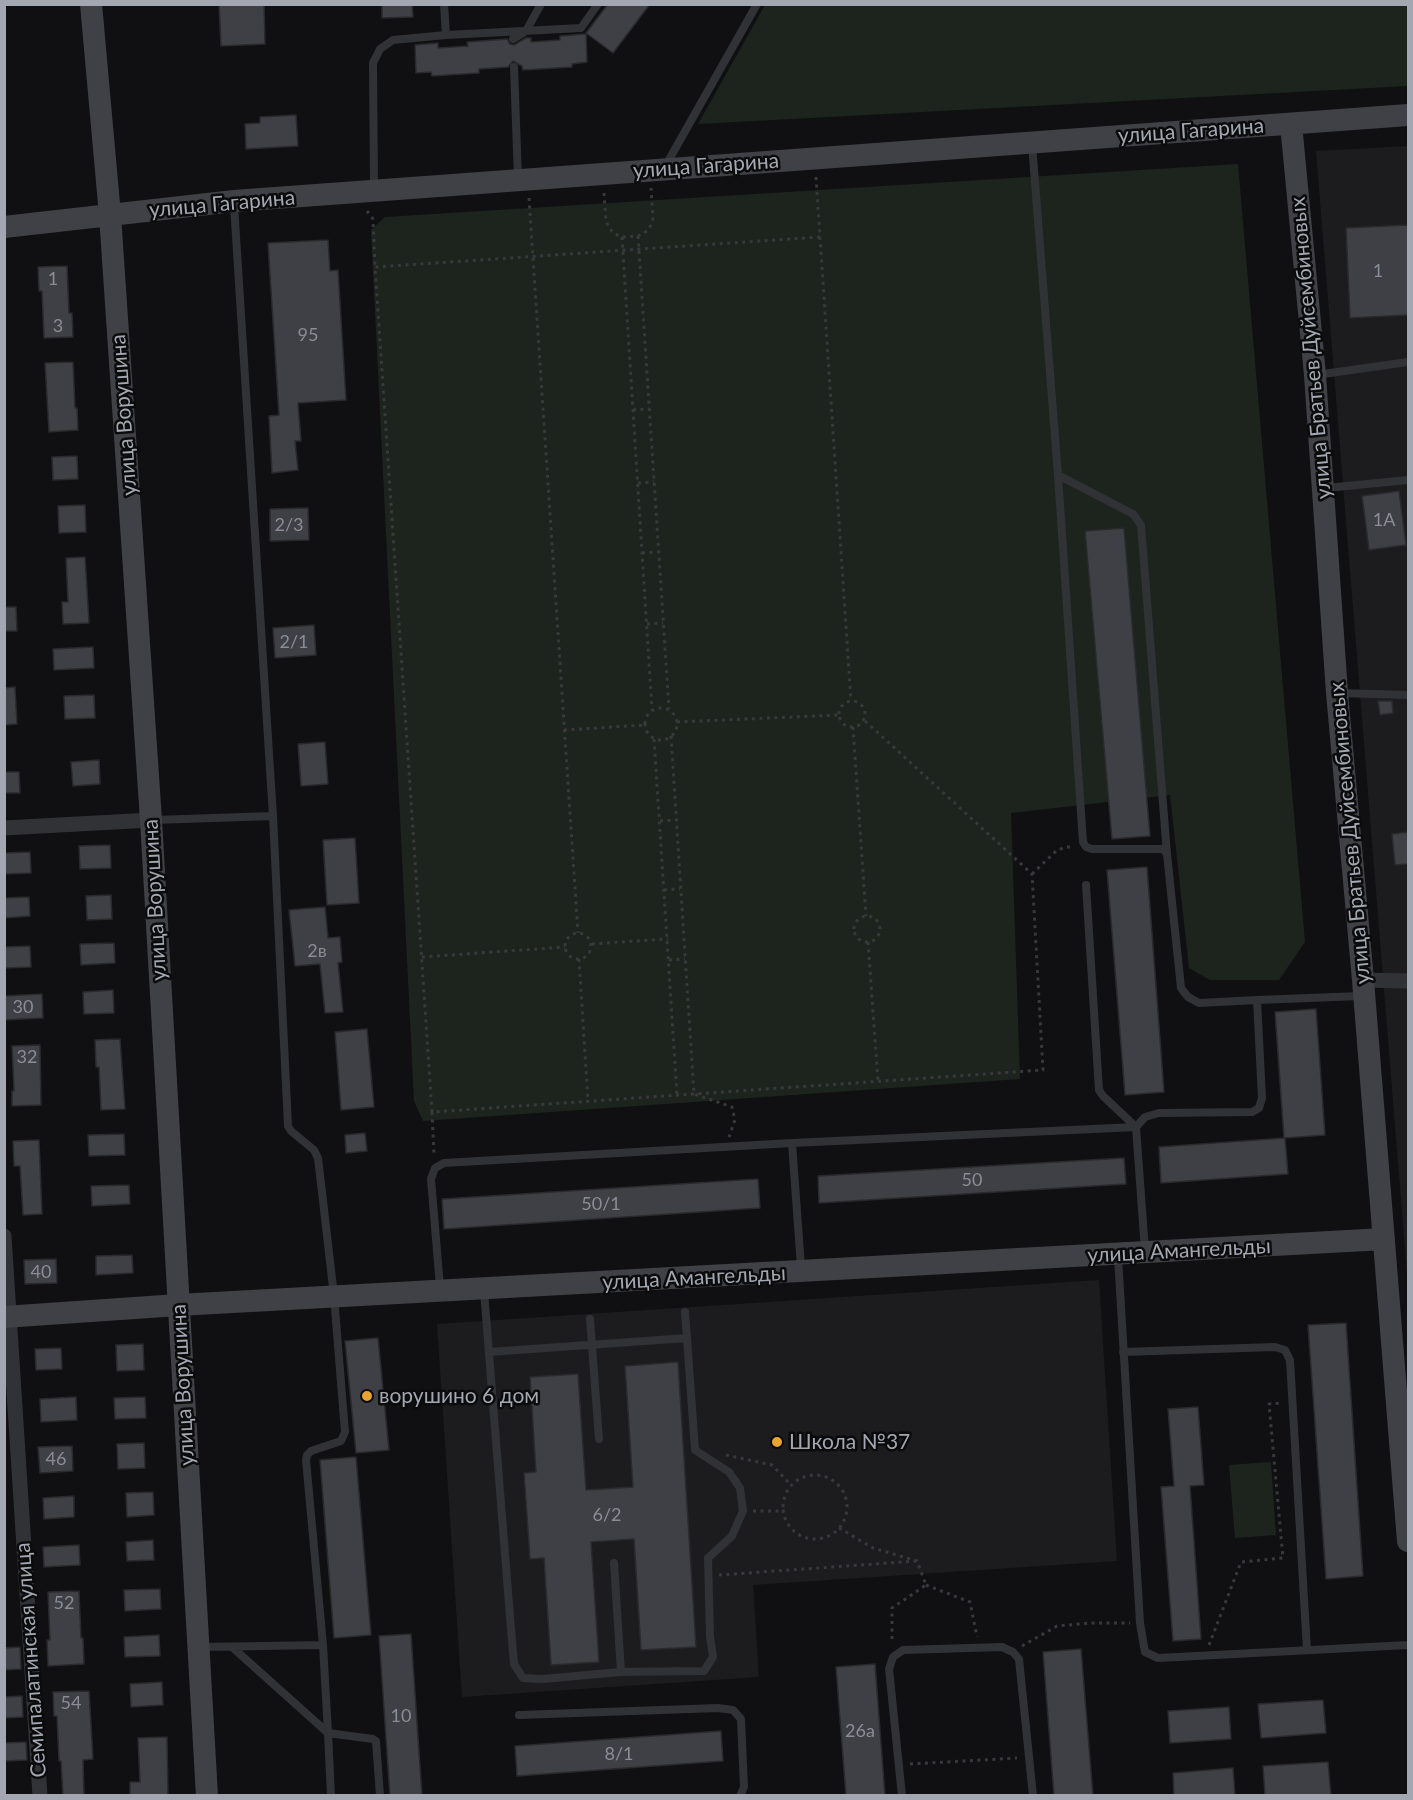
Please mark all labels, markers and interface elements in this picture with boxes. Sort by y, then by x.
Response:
street label: улица Гагарина [1117,113,1265,149]
street label: улица Гагарина [632,148,780,184]
street label: улица Гагарина [148,185,296,223]
street label: улица Братьев Дуйсембиновых [1285,196,1337,500]
house number: 1 [1373,260,1383,282]
house number: 1 [48,268,58,290]
house number: 3 [53,315,63,337]
house number: 95 [298,324,318,346]
street label: улица Ворушина [106,333,142,497]
house number: 1А [1373,509,1395,531]
house number: 2/3 [274,514,304,536]
house number: 2/1 [279,631,309,653]
street label: улица Братьев Дуйсембиновых [1324,681,1376,985]
street label: улица Ворушина [138,818,172,982]
house number: 2в [307,940,327,962]
house number: 30 [13,996,33,1018]
house number: 32 [17,1046,37,1068]
house number: 50 [962,1169,982,1191]
house number: 50/1 [581,1193,621,1215]
street label: улица Амангельды [1087,1234,1271,1268]
house number: 40 [31,1261,51,1283]
street label: улица Амангельды [602,1261,786,1295]
street label: улица Ворушина [166,1303,200,1467]
place label: ворушино 6 дом [379,1383,539,1409]
marker: ворушино 6 дом [360,1389,374,1403]
place label: Школа №37 [789,1429,910,1455]
marker: Школа №37 [770,1435,784,1449]
house number: 46 [46,1448,66,1470]
house number: 6/2 [592,1504,622,1526]
street label: Семипалатинская улица [10,1542,52,1778]
house number: 52 [54,1592,74,1614]
house number: 54 [61,1692,81,1714]
house number: 10 [391,1705,411,1727]
house number: 26а [845,1720,875,1742]
house number: 8/1 [604,1743,634,1765]

